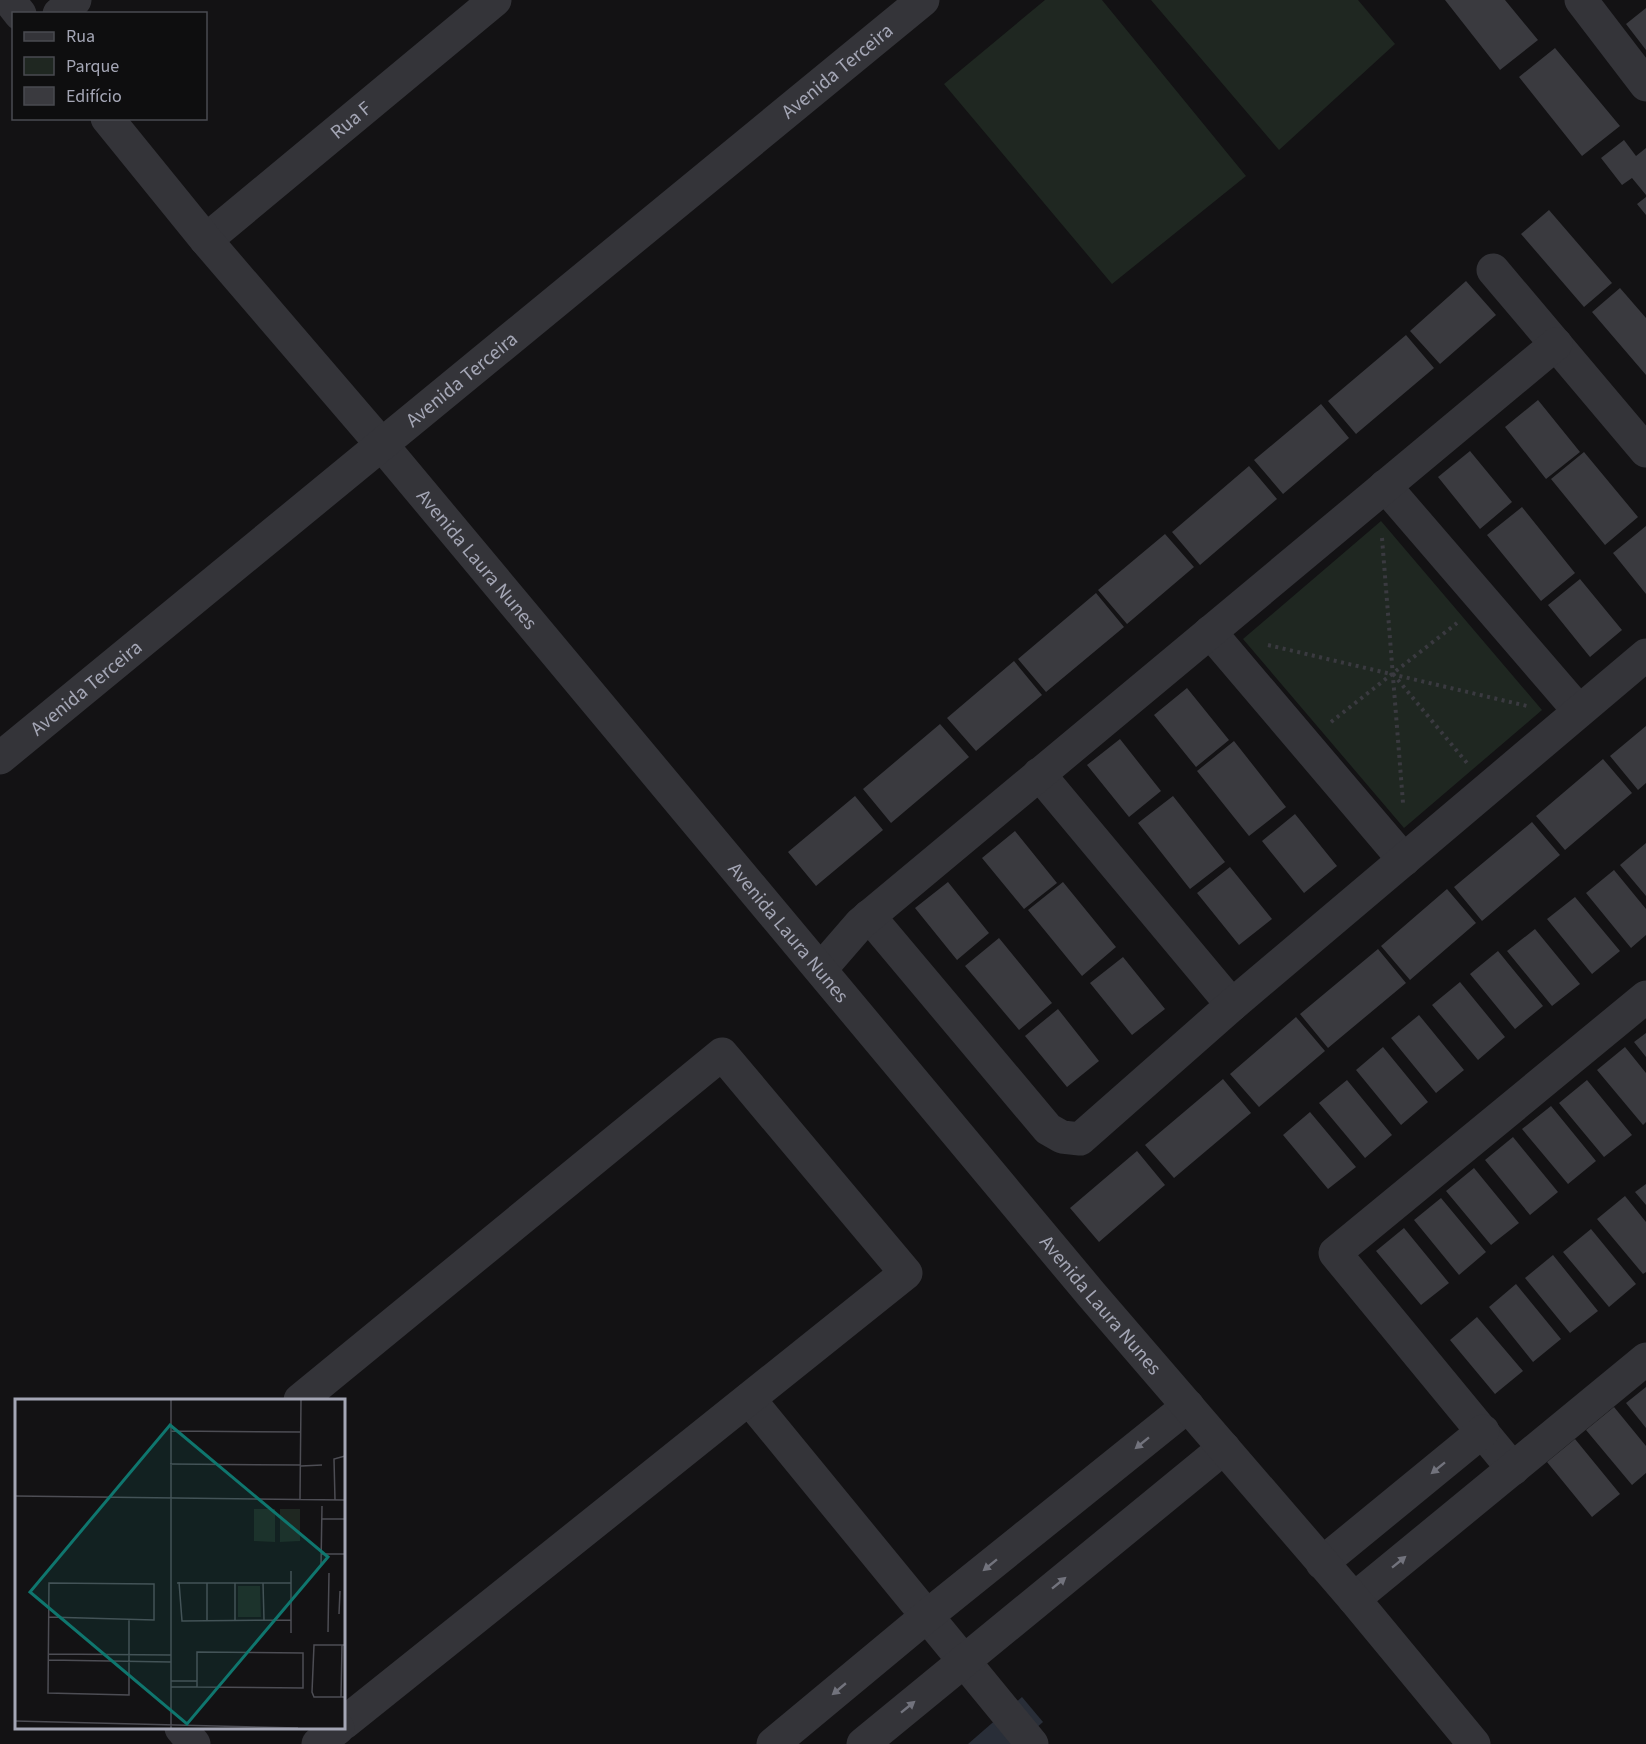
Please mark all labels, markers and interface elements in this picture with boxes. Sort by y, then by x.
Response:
legend [12,12,207,120]
street label: Avenida Terceira [776,17,899,126]
text: Rua [66,24,95,49]
text: Parque [66,54,119,79]
text: Edifício [66,84,122,109]
street label: Rua F [325,95,378,146]
street label: Avenida Terceira [400,326,524,434]
street label: Avenida Laura Nunes [410,483,544,636]
street label: Avenida Terceira [25,634,148,743]
street label: Avenida Laura Nunes [721,857,855,1009]
street label: Avenida Laura Nunes [1033,1230,1168,1381]
inset map [15,1399,345,1729]
one-way arrow [1135,1436,1150,1449]
one-way arrow [1430,1462,1446,1475]
one-way arrow [1391,1555,1407,1568]
one-way arrow [982,1559,998,1572]
one-way arrow [1051,1577,1067,1590]
one-way arrow [832,1682,847,1695]
one-way arrow [900,1701,915,1714]

